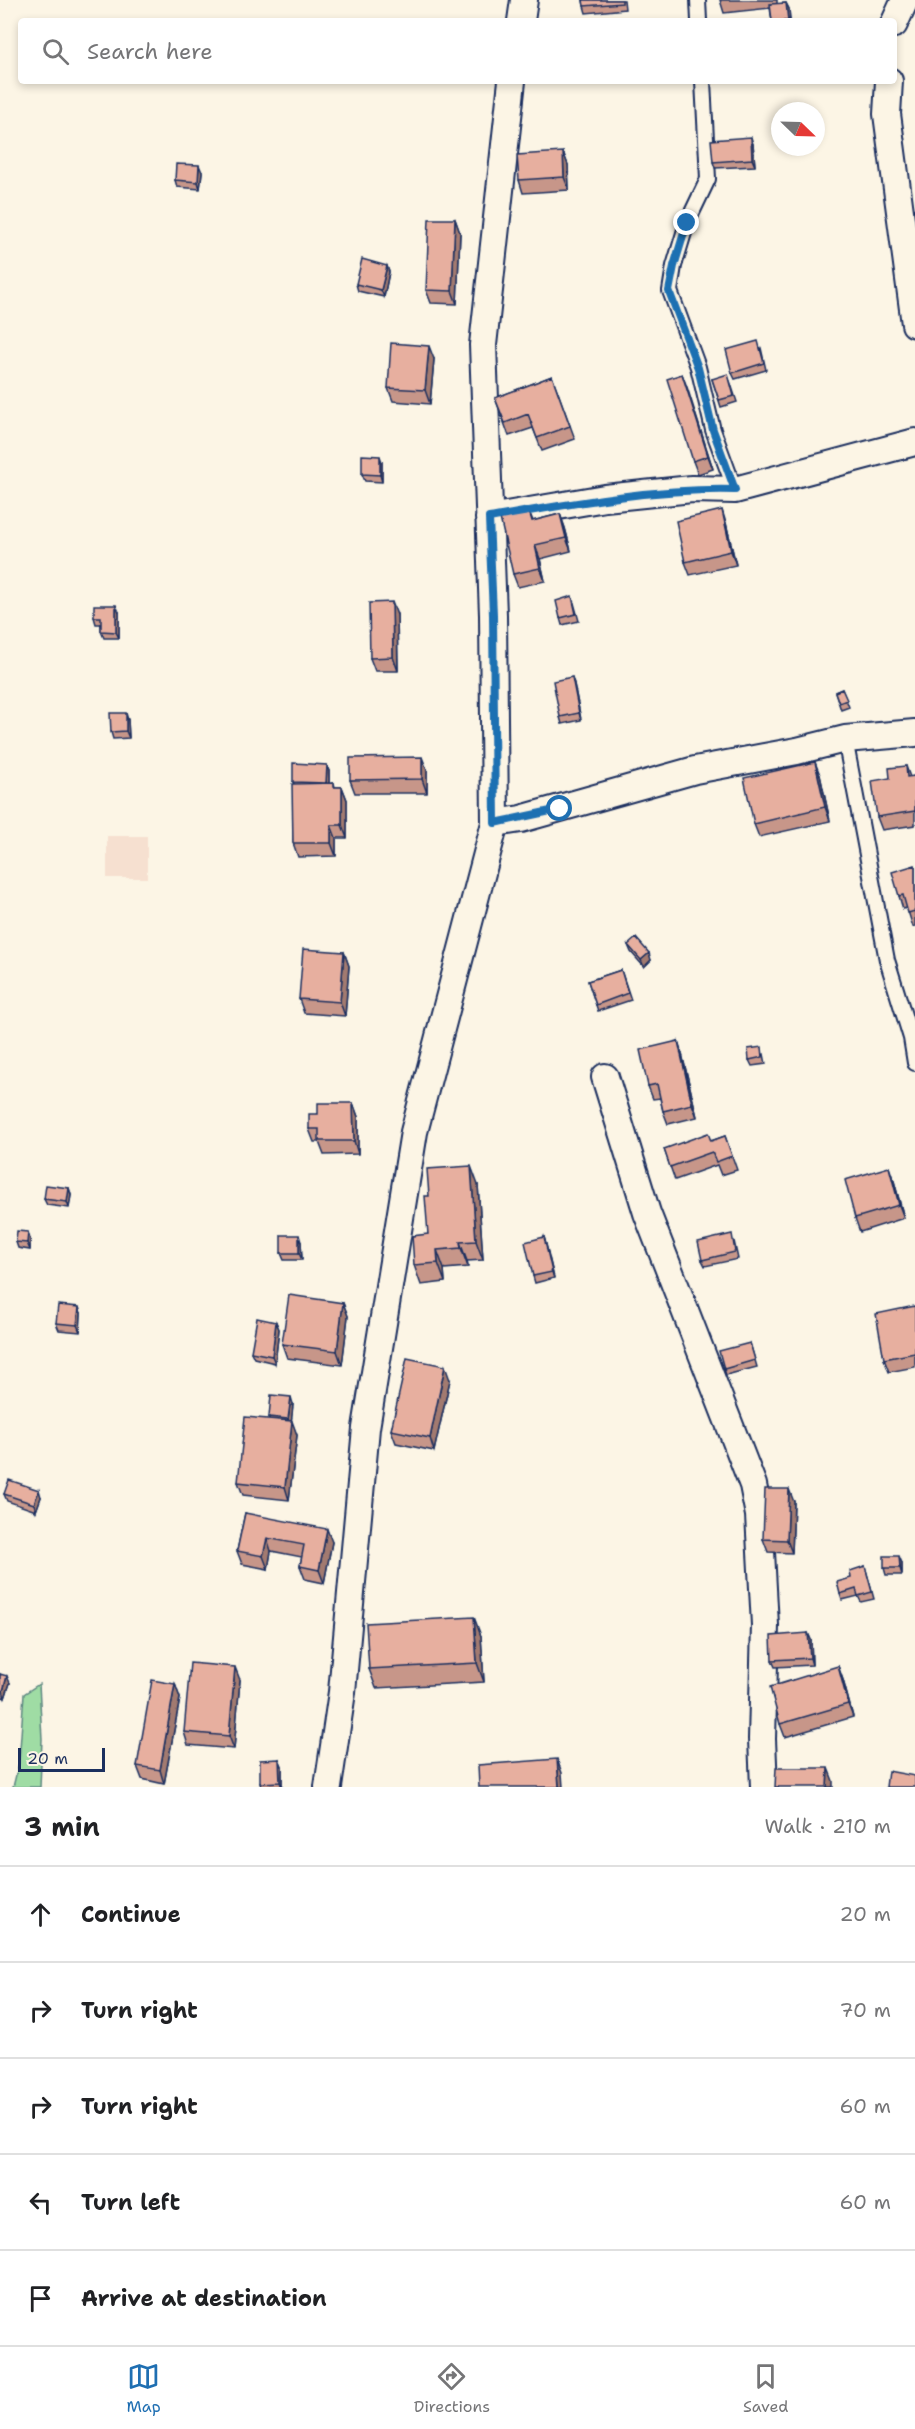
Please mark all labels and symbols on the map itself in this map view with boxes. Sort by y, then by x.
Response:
north arrow [771,102,825,156]
route end [673,209,699,235]
route start [546,795,572,821]
scale bar [18,1745,105,1772]

